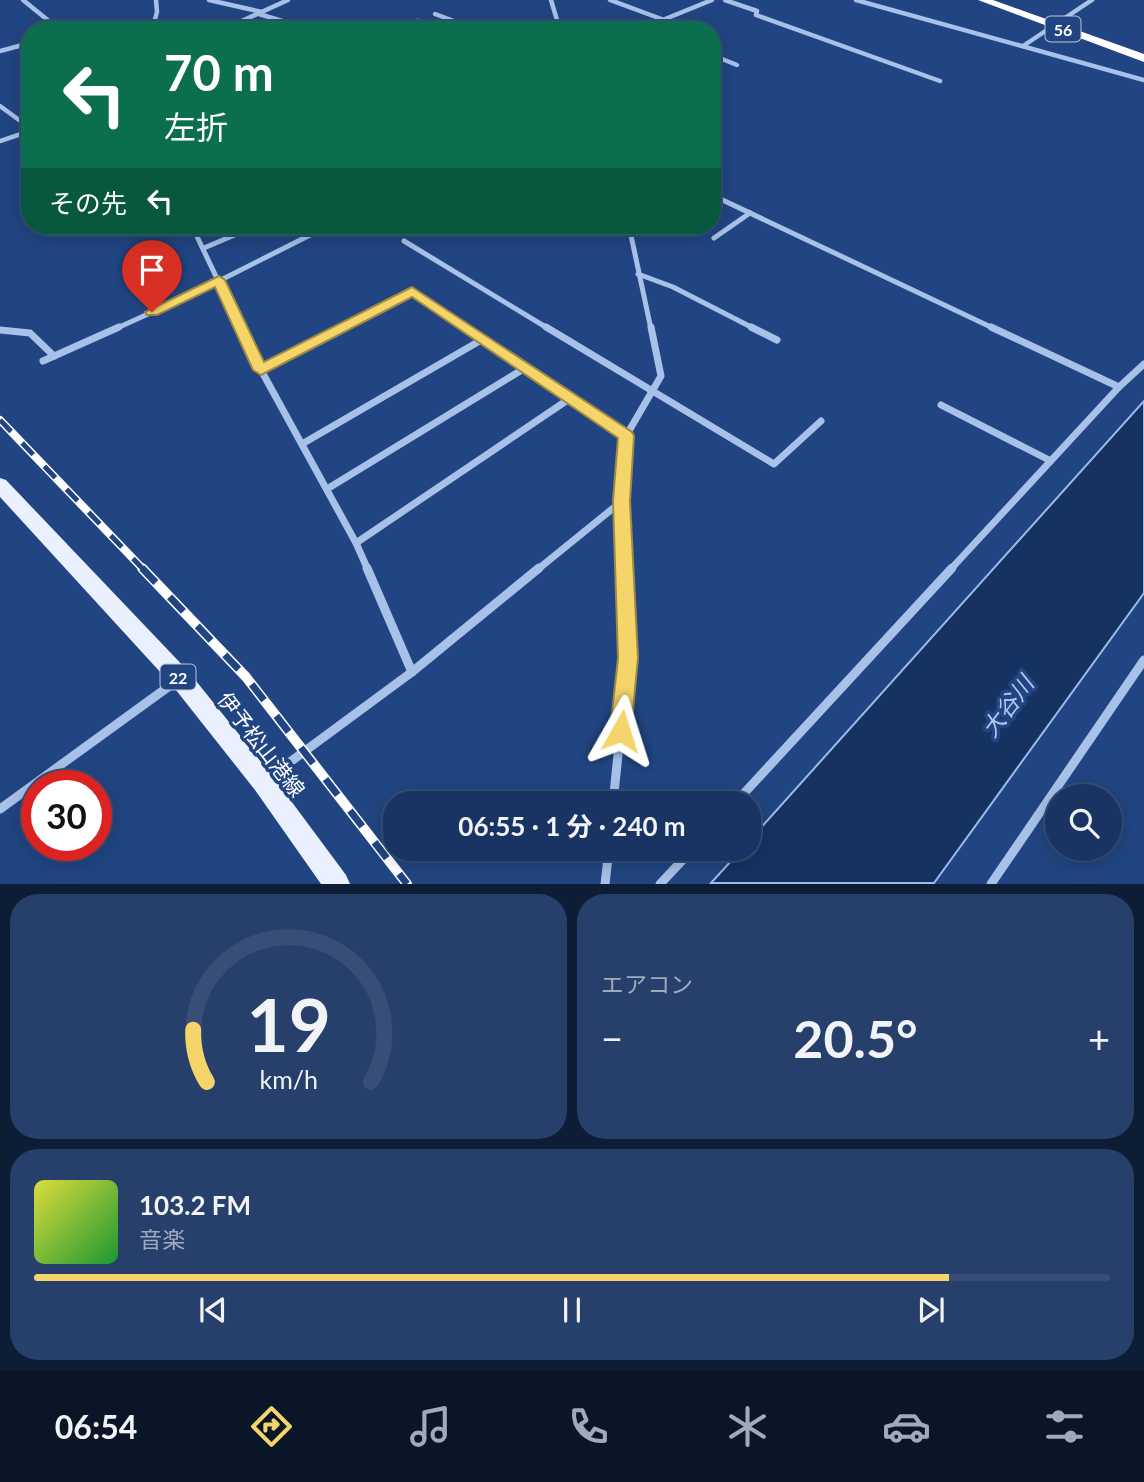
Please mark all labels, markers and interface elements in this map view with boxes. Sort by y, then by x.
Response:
road number: 56 [1046,17,1080,42]
text: 70 m [164,43,274,101]
icon: left [49,49,140,140]
text: 左折 [164,107,228,146]
icon: left [141,182,179,220]
text: その先 [49,187,127,219]
pin [122,240,182,312]
icon: arrive [133,251,171,289]
road number: 22 [160,664,196,690]
water label: 大谷川 [975,668,1041,742]
street label: 伊予松山港線 [213,687,311,801]
position arrow [584,694,658,768]
speed limit sign: 30 [21,770,112,861]
map controls [1045,784,1122,861]
button: search [1045,784,1122,861]
text: 06:55 · 1 分 · 240 m [458,810,686,842]
text: エアコン [601,970,693,998]
text: 19 [246,981,331,1069]
text: 20.5° [793,1007,918,1069]
text: − [601,1015,623,1061]
text: + [1088,1015,1110,1061]
text: km/h [259,1064,318,1094]
text: 103.2 FM [139,1189,251,1221]
text: 音楽 [139,1225,185,1253]
icon: previous [194,1291,232,1329]
icon: pause [553,1291,591,1329]
icon: next [912,1291,950,1329]
icon: directions [247,1402,296,1451]
icon: music [406,1402,455,1451]
icon: phone [564,1402,613,1451]
icon: climate [723,1402,772,1451]
icon: car [882,1402,931,1451]
icon: filters [1040,1402,1089,1451]
text: 06:54 [55,1407,137,1446]

